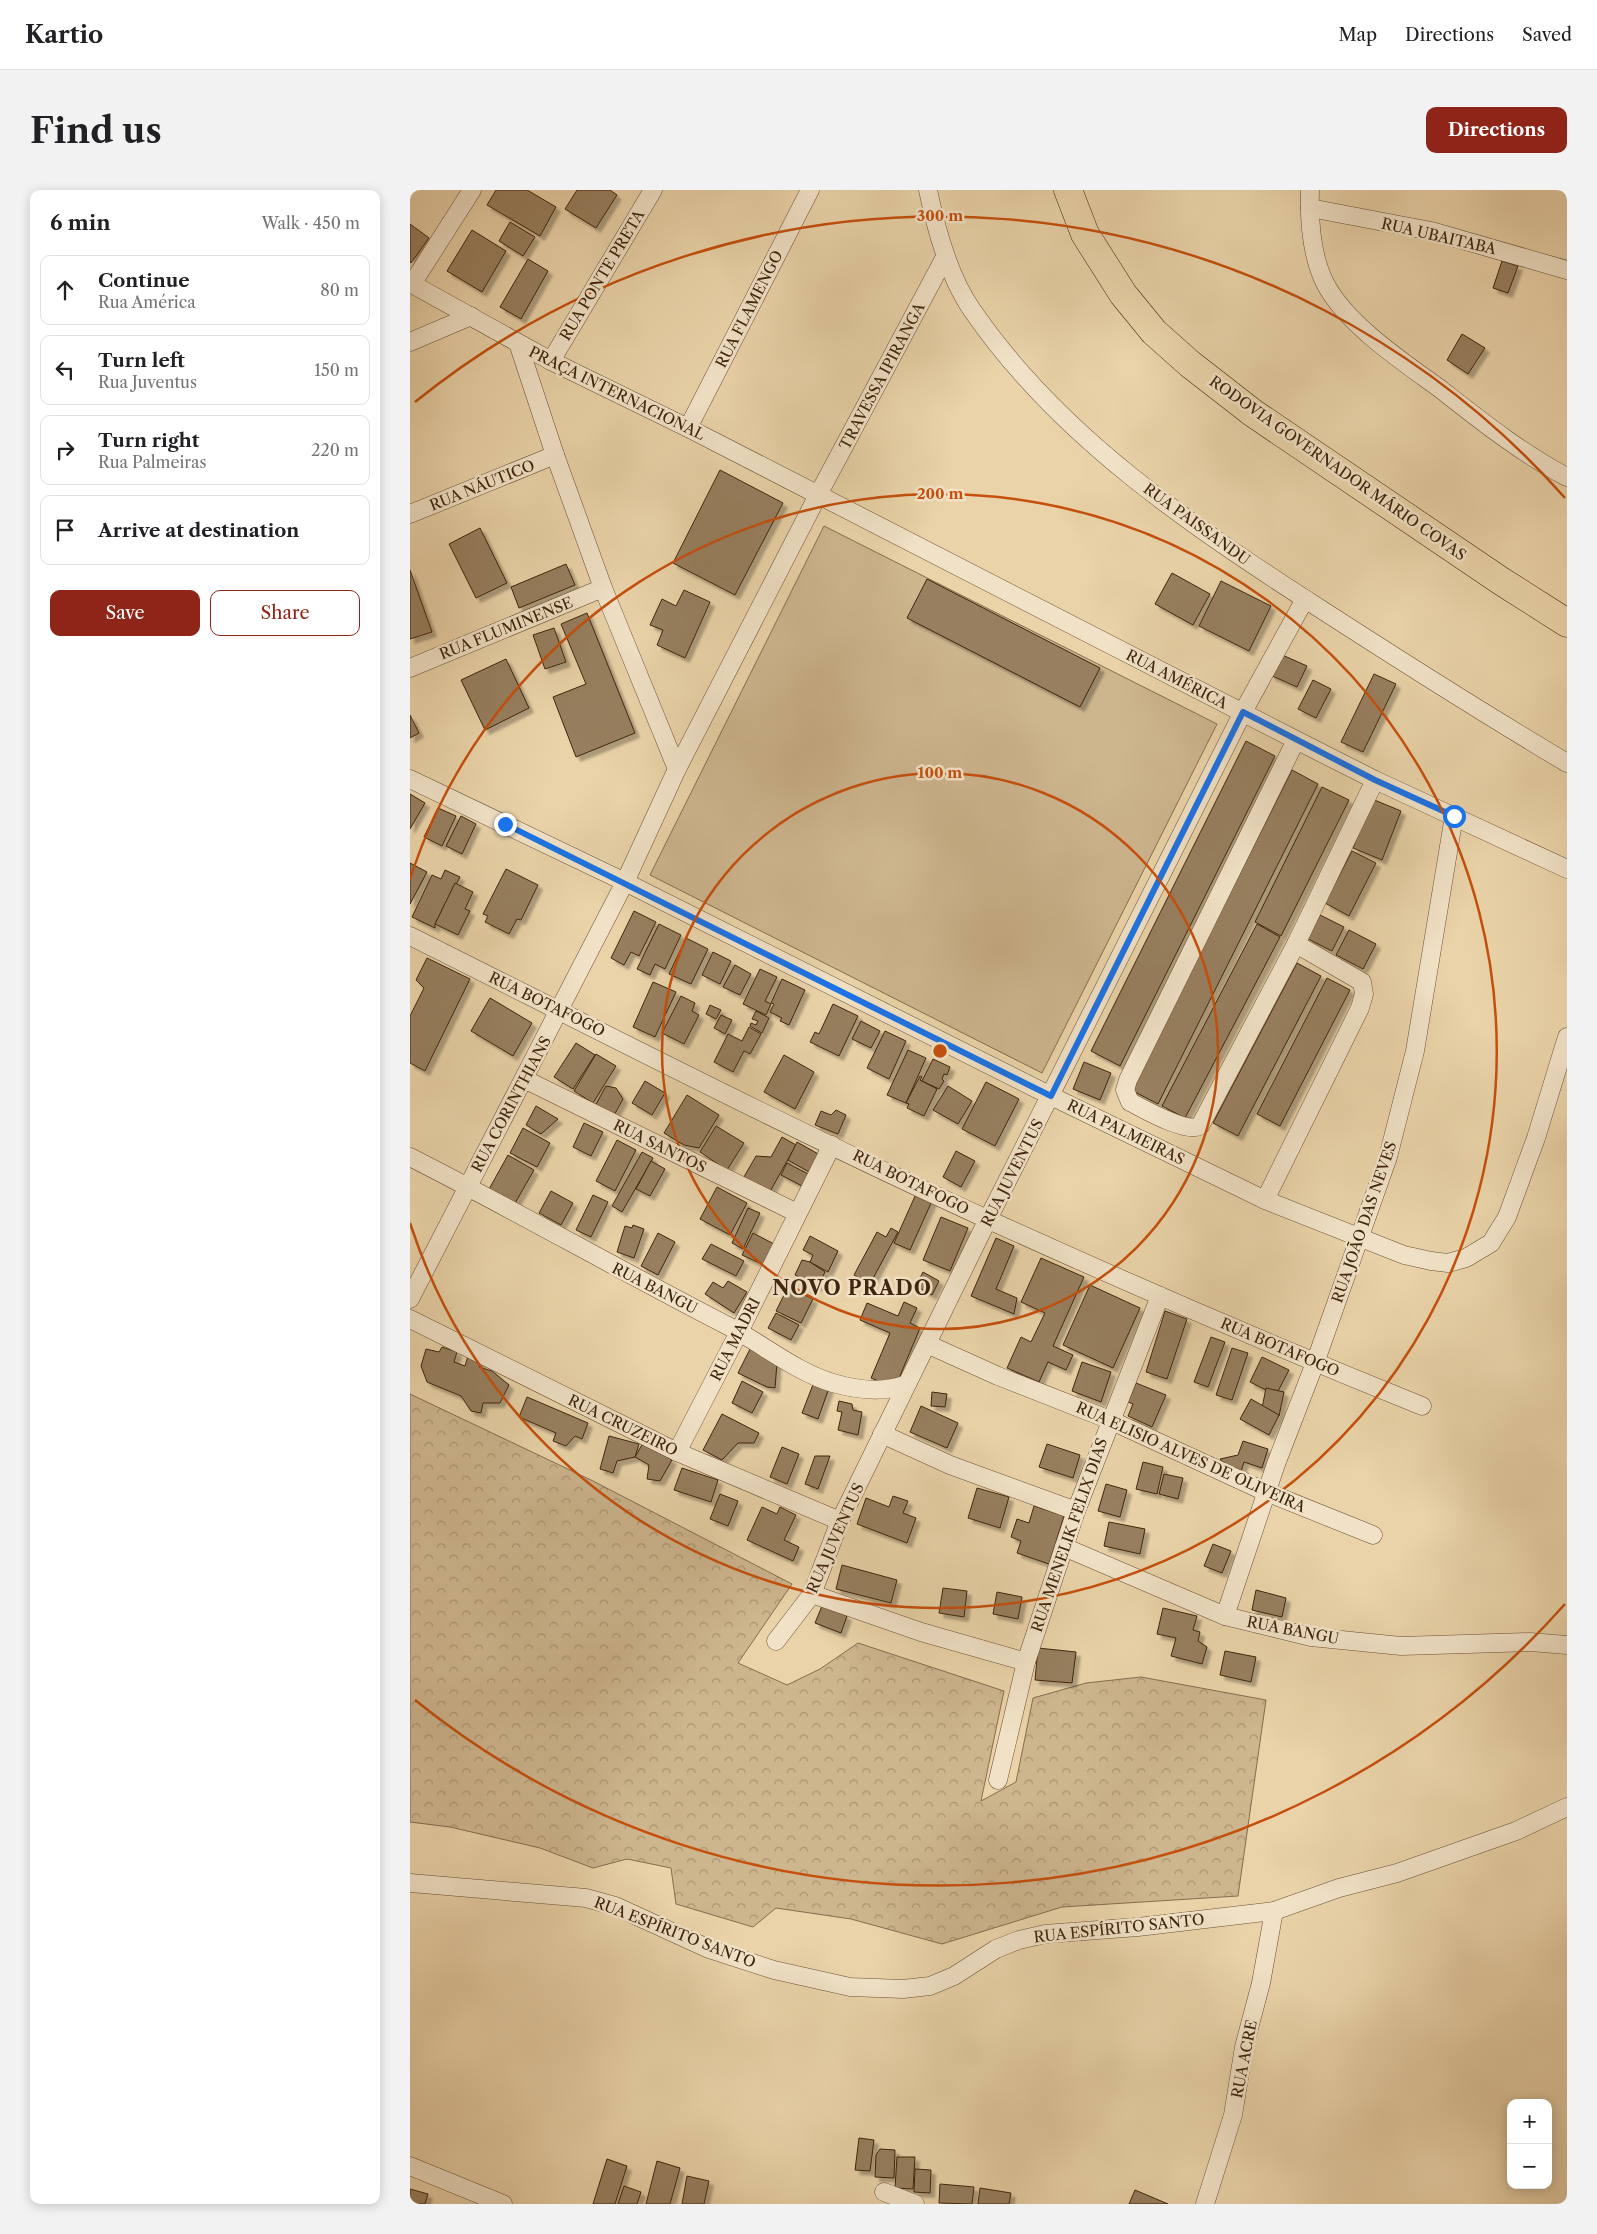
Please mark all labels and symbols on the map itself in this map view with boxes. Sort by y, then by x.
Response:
street label: RUA PONTE PRETA [556,206,649,344]
text: 300 m [917,206,963,225]
street label: RUA UBAITABA [1380,214,1499,259]
street label: RUA FLAMENGO [711,247,787,371]
street label: TRAVESSA IPIRANGA [835,298,929,453]
street label: PRAÇA INTERNACIONAL [526,342,708,444]
street label: RODOVIA GOVERNADOR MÁRIO COVAS [1206,372,1470,564]
street label: RUA NÁUTICO [427,455,537,515]
street label: RUA PAISSANDU [1140,479,1254,569]
text: 200 m [917,484,963,503]
street label: RUA FLUMINENSE [436,592,576,664]
street label: RUA AMÉRICA [1123,645,1232,713]
text: 100 m [918,763,962,782]
route start [1443,805,1466,828]
route end [494,813,517,836]
street label: RUA BOTAFOGO [486,968,608,1040]
street label: RUA CORINTHIANS [467,1033,555,1175]
centre of rings [931,1042,949,1060]
street label: RUA PALMEIRAS [1064,1095,1188,1169]
street label: RUA SANTOS [610,1115,710,1177]
street label: RUA JUVENTUS [977,1116,1047,1230]
street label: RUA JOÃO DAS NEVES [1327,1139,1401,1305]
street label: RUA BOTAFOGO [850,1146,972,1218]
street label: RUA BANGU [609,1258,701,1318]
district label: NOVO PRADO [772,1276,932,1300]
street label: RUA MADRI [706,1294,764,1384]
street label: RUA BOTAFOGO [1218,1313,1342,1381]
street label: RUA CRUZEIRO [565,1390,681,1460]
street label: RUA ELISIO ALVES DE OLIVEIRA [1073,1398,1310,1517]
street label: RUA MENELIK FELIX DIAS [1027,1435,1111,1635]
street label: RUA JUVENTUS [802,1480,868,1596]
street label: RUA BANGU [1245,1612,1341,1648]
street label: RUA ESPÍRITO SANTO [592,1892,758,1972]
street label: RUA ESPÍRITO SANTO [1033,1910,1205,1946]
street label: RUA ACRE [1227,2018,1261,2100]

